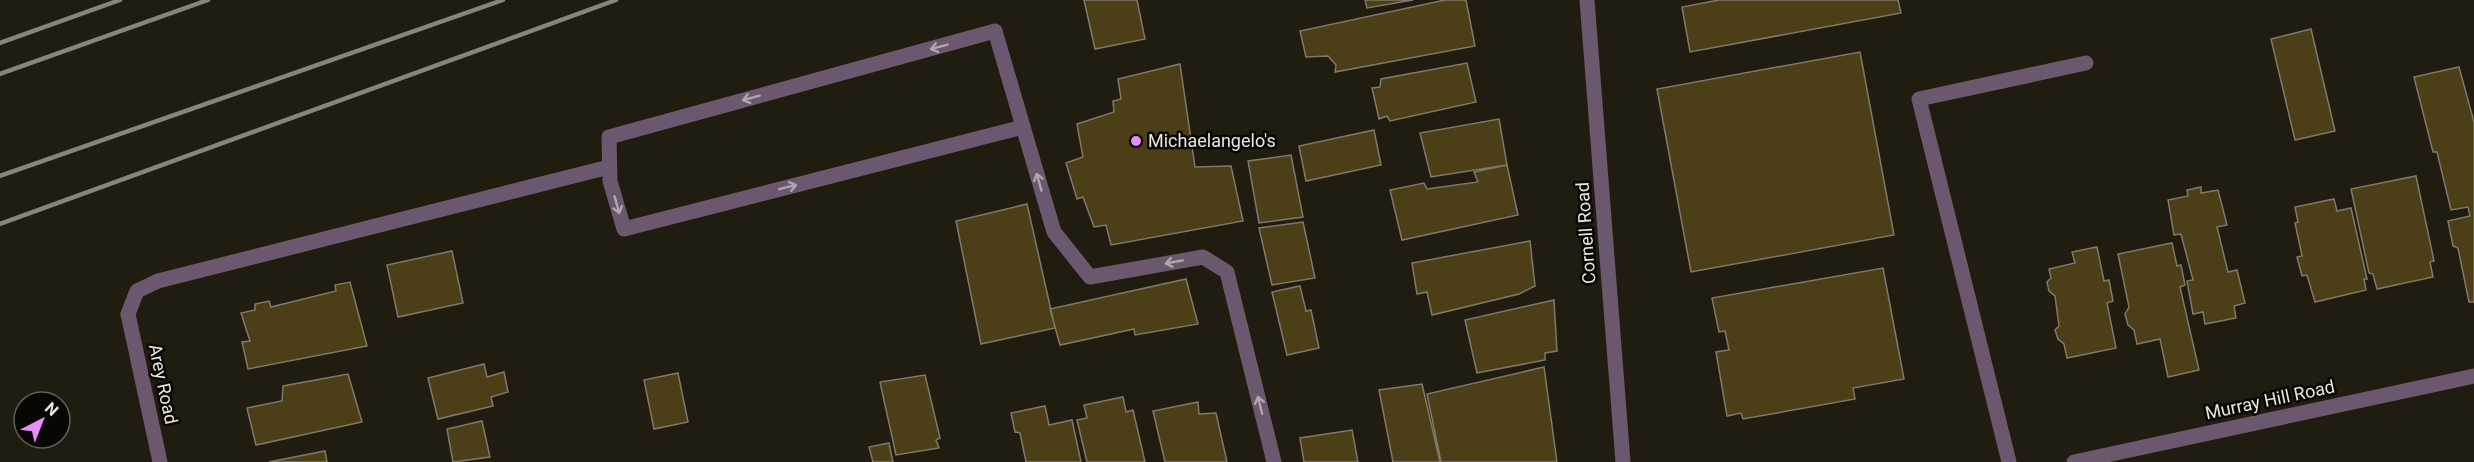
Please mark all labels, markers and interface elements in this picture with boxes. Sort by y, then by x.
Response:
one-way arrow [930,41,949,53]
one-way arrow [742,93,761,104]
place label: Michaelangelo's [1148,130,1276,151]
marker: Michaelangelo's [1129,134,1143,148]
one-way arrow [1033,173,1044,192]
one-way arrow [778,181,797,193]
street label: Cornell Road [1571,181,1600,285]
one-way arrow [612,195,623,214]
one-way arrow [1165,257,1184,268]
street label: Arey Road [145,342,182,426]
street label: Murray Hill Road [2203,376,2337,423]
north arrow [12,390,72,450]
one-way arrow [1254,396,1266,415]
text: N [41,398,62,420]

